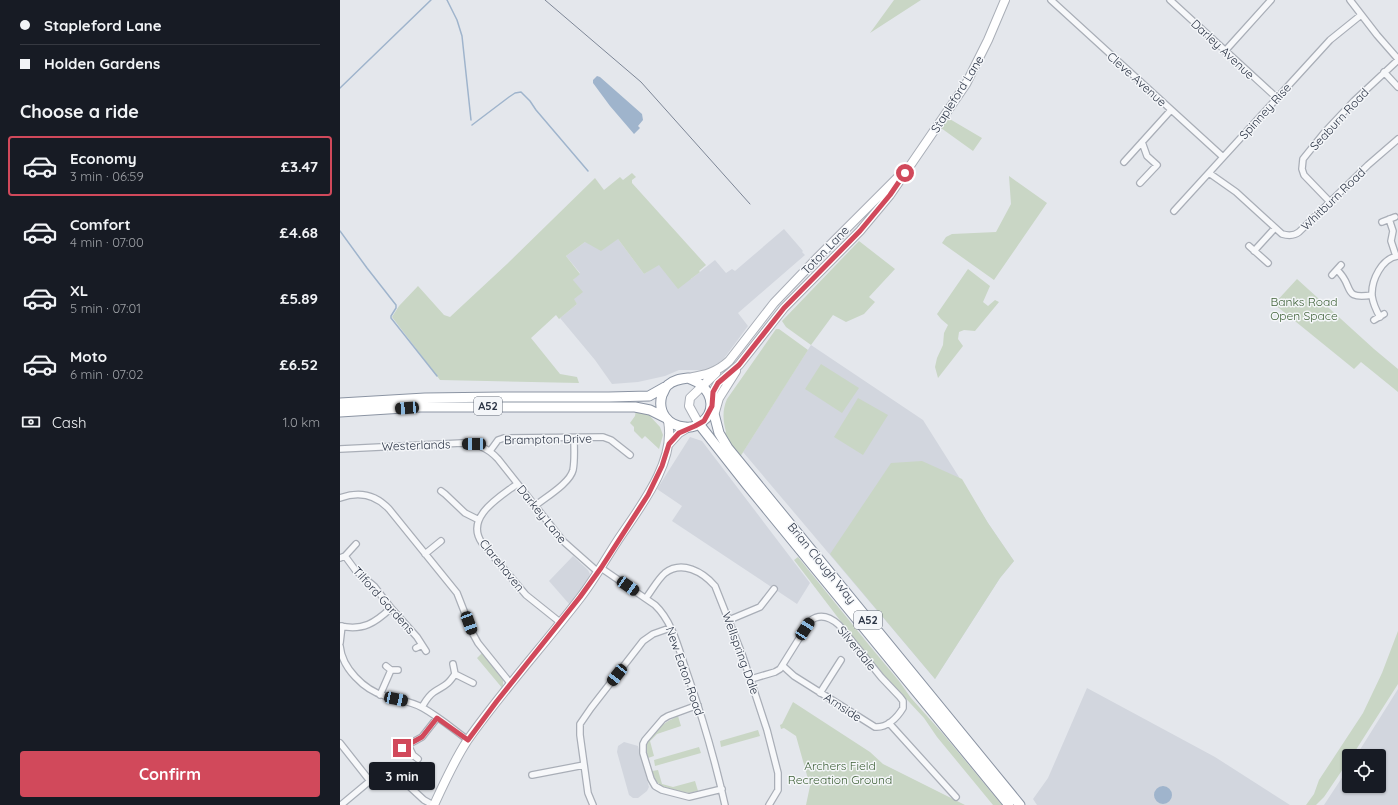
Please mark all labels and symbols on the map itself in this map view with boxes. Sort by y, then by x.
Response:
street label: Darley Avenue [1188,16,1258,82]
street label: Cleve Avenue [1104,48,1170,110]
street label: Stapleford Lane [927,52,987,135]
street label: Spinney Rise [1236,80,1294,142]
street label: Seaburn Road [1306,85,1372,153]
route start [896,164,914,182]
street label: Whitburn Road [1298,165,1368,233]
street label: Toton Lane [798,222,852,277]
park label: Banks Road Open Space [1270,294,1338,323]
road number: A52 [474,397,502,415]
car [395,401,419,415]
street label: Brampton Drive [504,431,592,447]
street label: Westerlands [381,436,451,454]
car [462,438,486,450]
street label: Darkey Lane [514,482,570,546]
street label: Brian Clough Way [785,519,859,607]
street label: Clarehaven [476,536,528,594]
street label: Tilford Gardens [350,563,418,637]
car [615,574,641,598]
car [459,610,479,636]
street label: Wellspring Dale [719,610,763,697]
road number: A52 [854,611,882,629]
car [793,616,817,642]
street label: Silverdale [834,623,880,674]
street label: New Eaton Road [663,625,707,717]
car [605,662,629,688]
street label: Arnside [821,689,865,725]
car [383,691,409,707]
route end [393,739,411,757]
park label: Archers Field Recreation Ground [788,758,892,787]
callout: 3 min [369,762,435,790]

